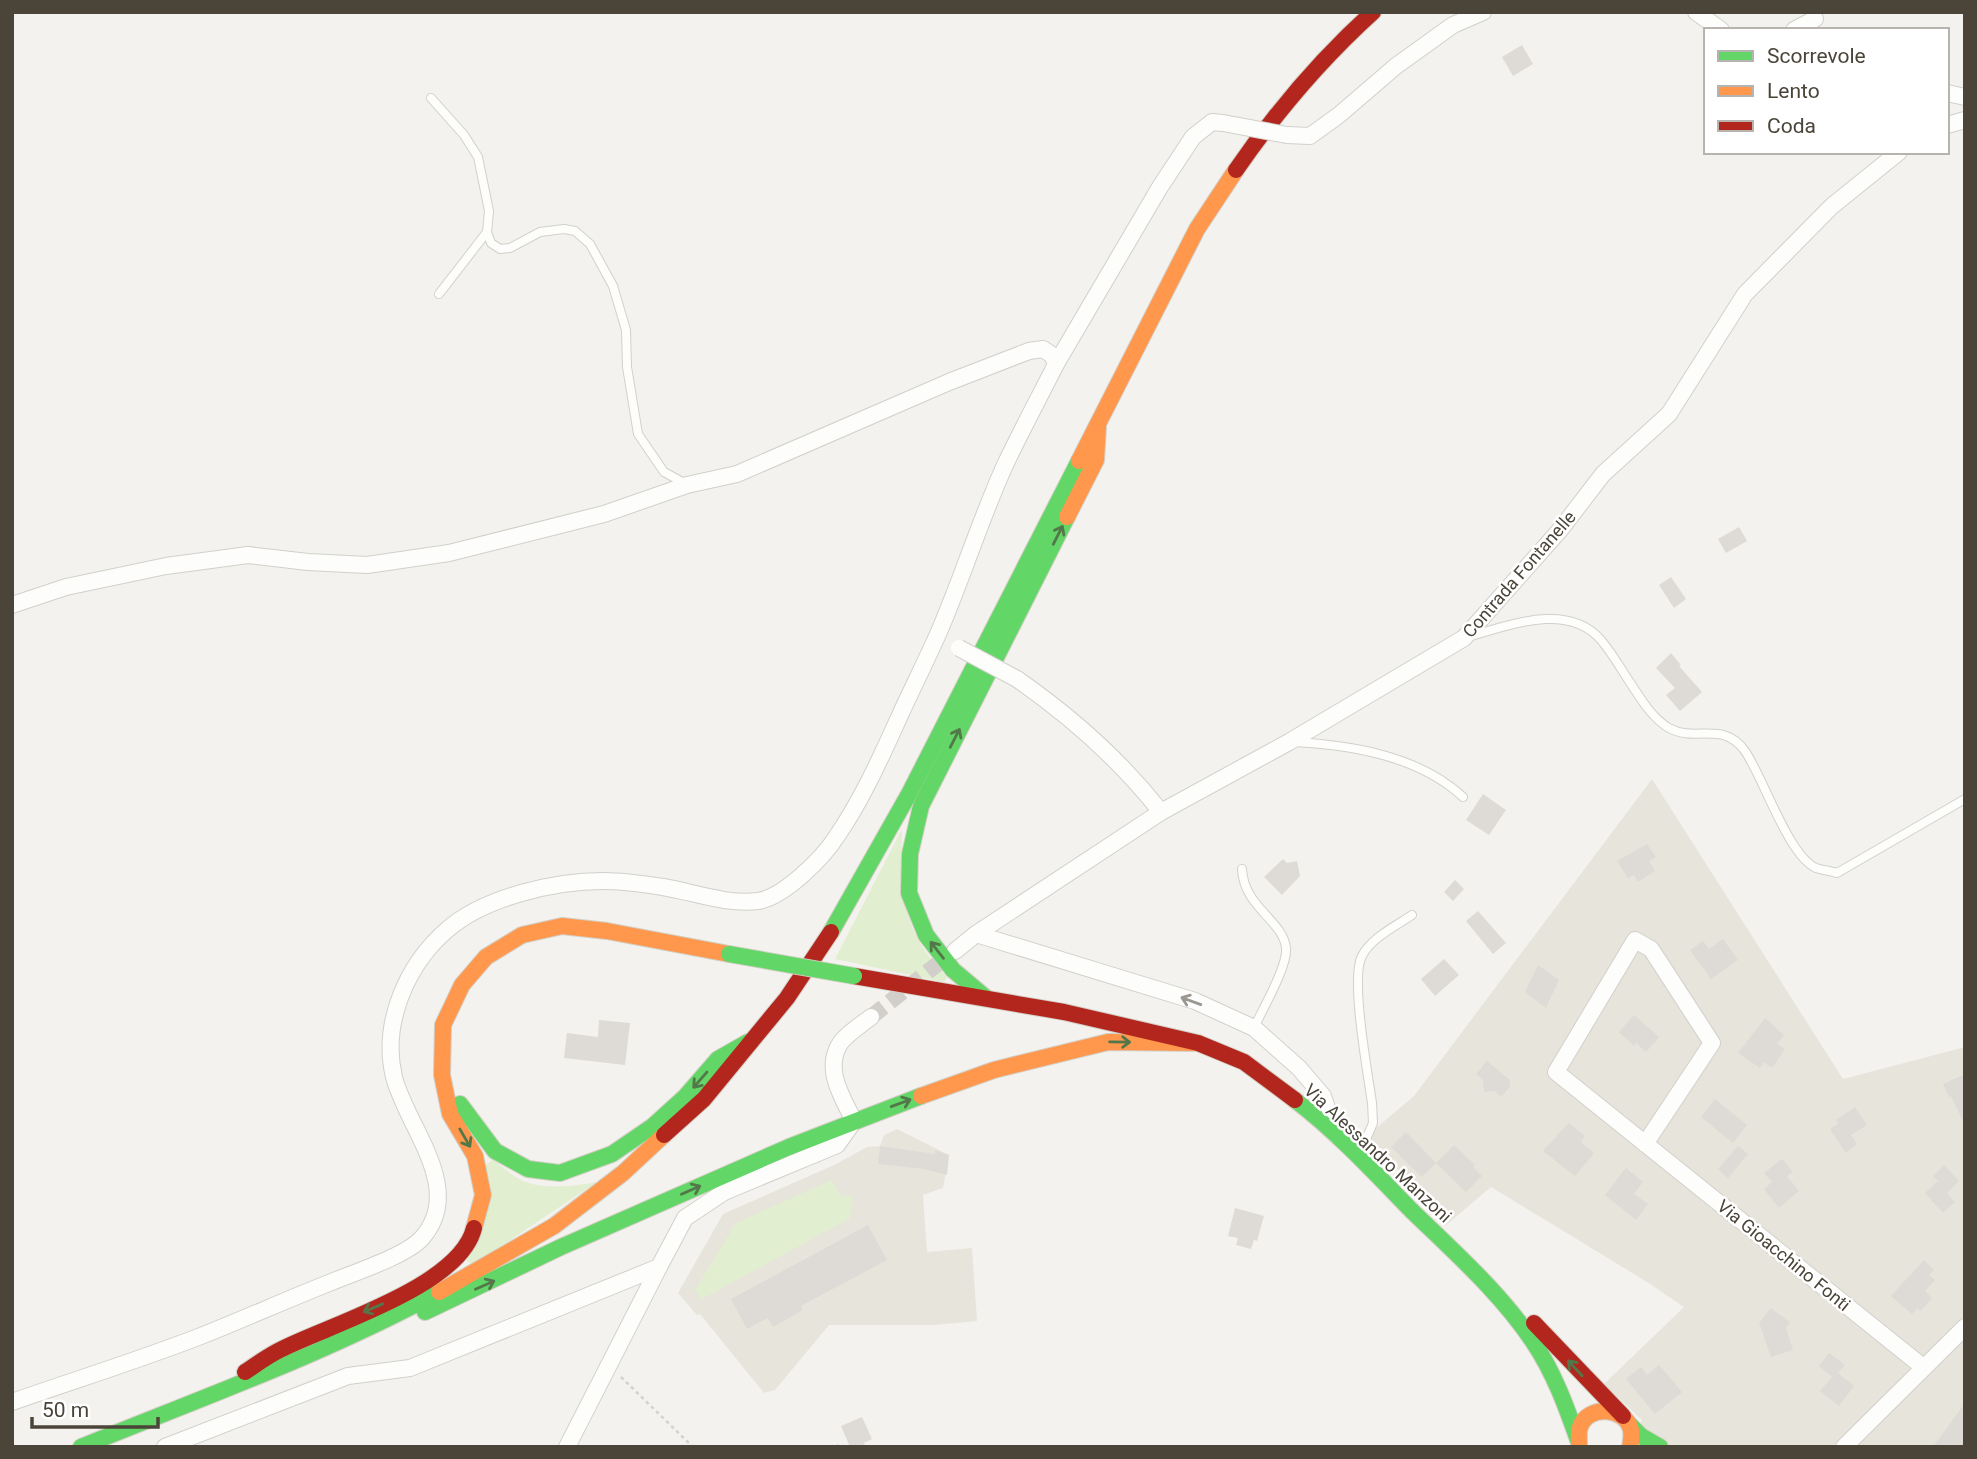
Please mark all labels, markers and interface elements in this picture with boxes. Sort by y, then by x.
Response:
legend [1704,28,1949,154]
text: Scorrevole [1767,44,1866,68]
text: Lento [1767,79,1820,103]
text: Coda [1767,114,1816,138]
street label: Contrada Fontanelle [1458,506,1580,642]
one-way arrow [1051,525,1065,546]
one-way arrow [949,728,963,749]
one-way arrow [929,941,944,959]
one-way arrow [1181,994,1203,1006]
one-way arrow [1108,1035,1131,1049]
one-way arrow [692,1071,708,1089]
street label: Via Alessandro Manzoni [1300,1079,1456,1227]
one-way arrow [890,1096,912,1108]
one-way arrow [458,1128,472,1148]
one-way arrow [680,1183,701,1196]
street label: Via Gioacchino Fonti [1713,1195,1855,1315]
one-way arrow [473,1278,495,1291]
one-way arrow [363,1302,384,1315]
one-way arrow [1567,1360,1584,1377]
scale bar [32,1386,158,1430]
text: 50 m [42,1398,89,1422]

